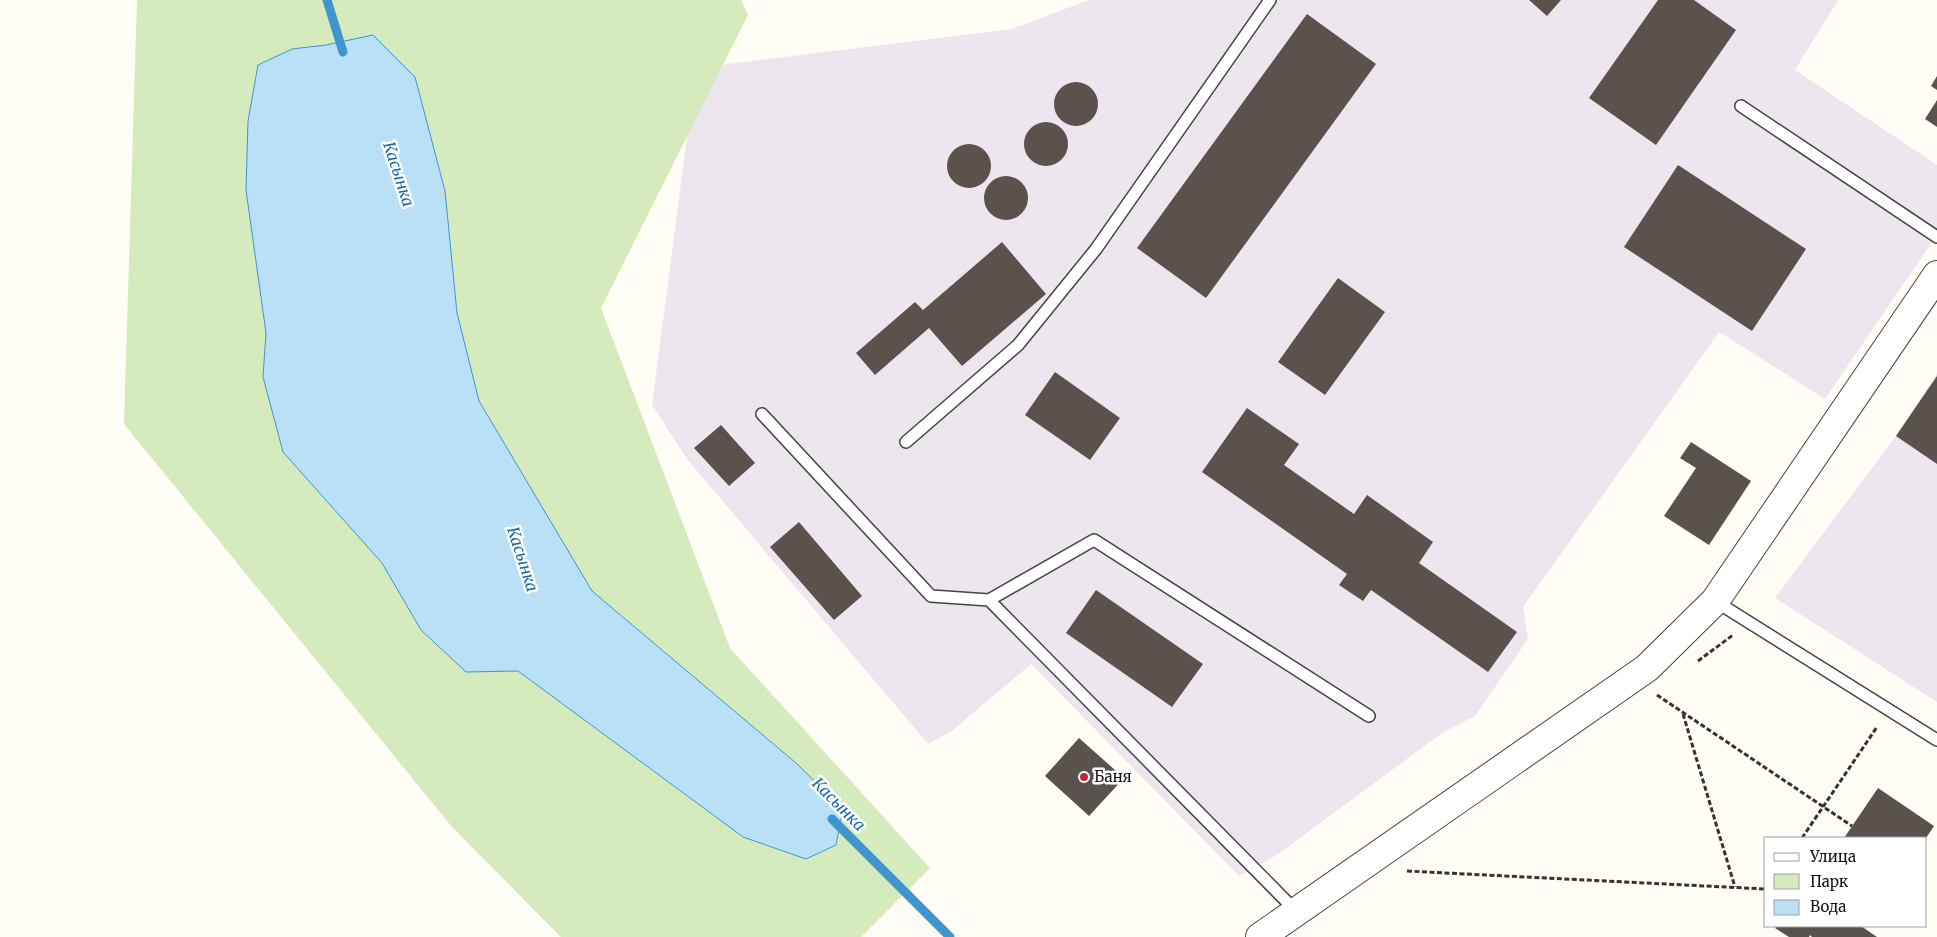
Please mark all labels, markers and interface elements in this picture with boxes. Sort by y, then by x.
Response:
water label: Касынка [379,139,419,209]
water label: Касынка [503,524,543,594]
place label: Баня [1094,767,1132,786]
marker: Баня [1078,771,1090,783]
water label: Касынка [808,773,870,835]
legend [1764,837,1927,927]
text: Улица [1809,847,1856,866]
text: Парк [1810,872,1849,891]
text: Вода [1810,897,1846,916]

